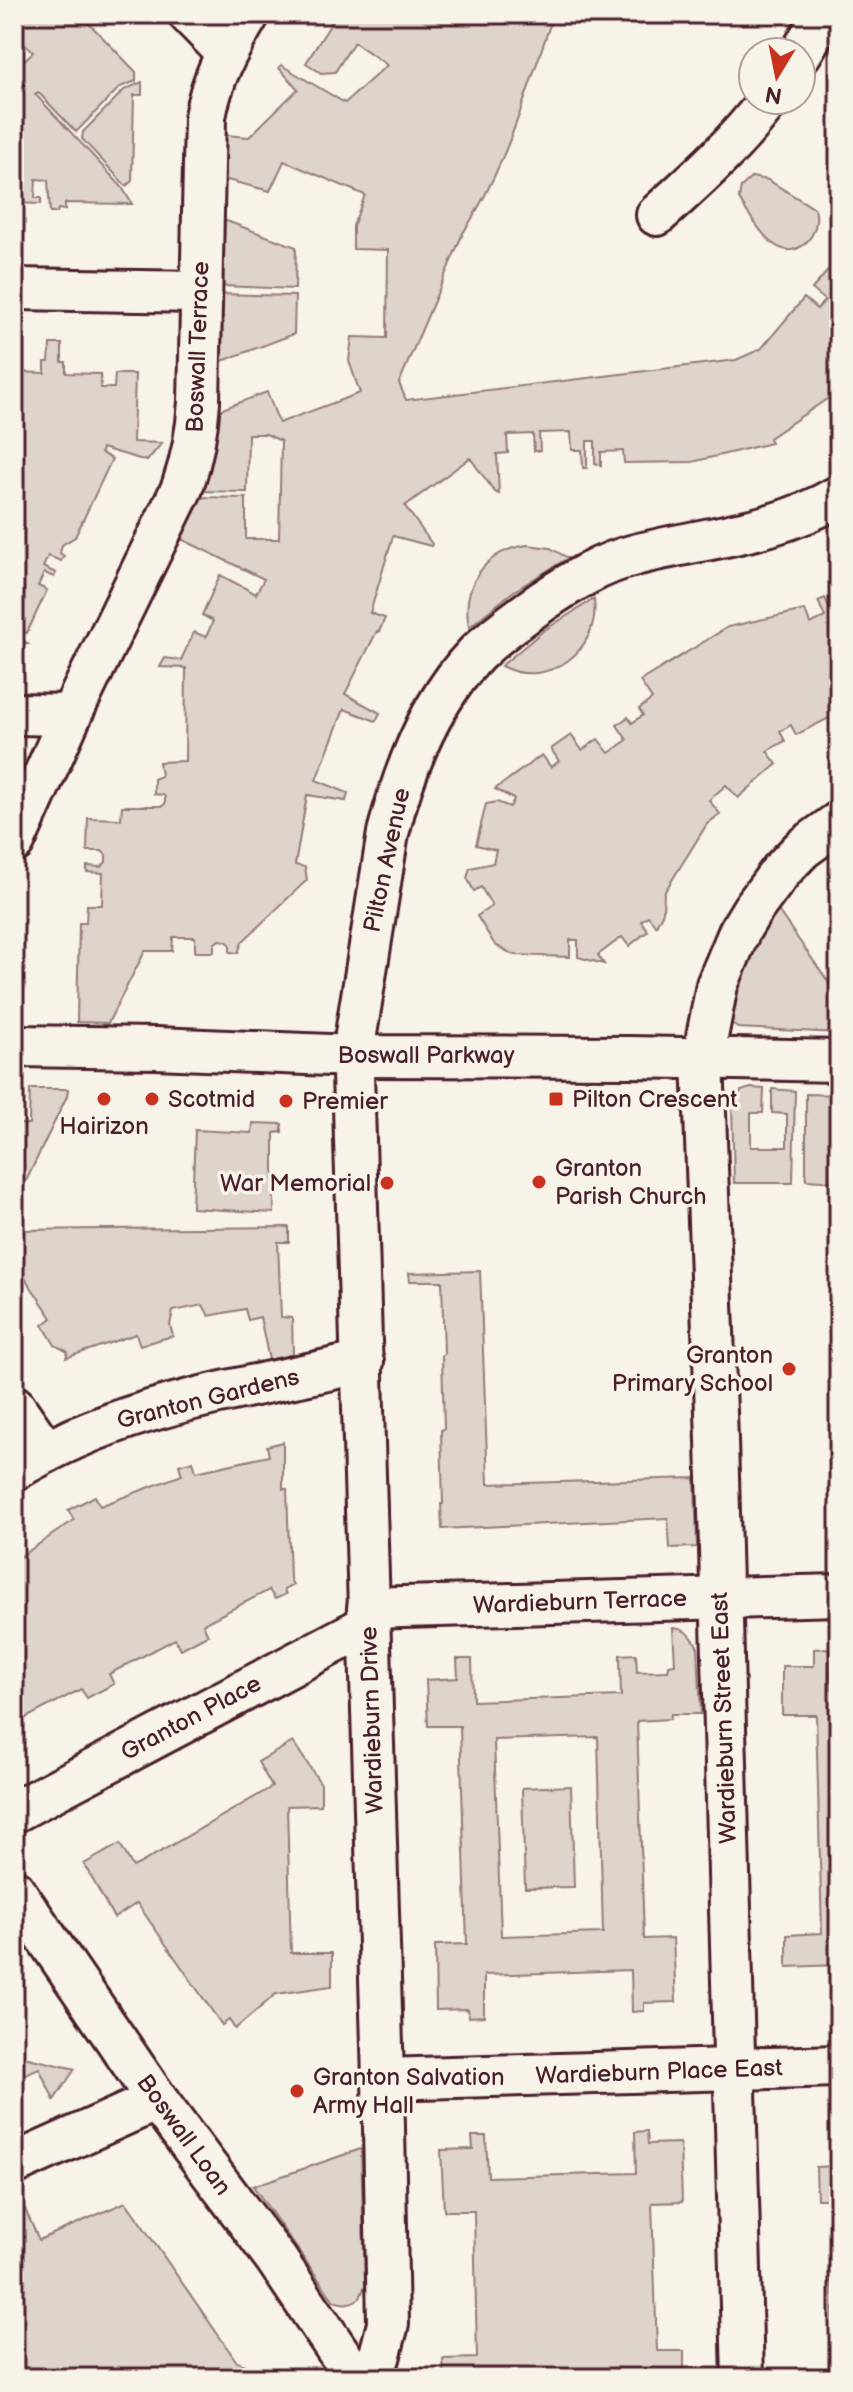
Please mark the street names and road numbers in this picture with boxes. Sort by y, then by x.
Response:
street label: Boswall Terrace [181,261,215,433]
street label: Pilton Avenue [358,785,416,935]
street label: Boswall Parkway [337,1041,515,1070]
street label: Granton Gardens [114,1362,302,1436]
street label: Wardieburn Terrace [473,1584,687,1620]
street label: Wardieburn Street East [705,1591,743,1844]
street label: Wardieburn Drive [354,1626,390,1814]
street label: Granton Place [116,1669,266,1767]
street label: Wardieburn Place East [535,2053,784,2091]
street label: Boswall Loan [130,2069,238,2201]

